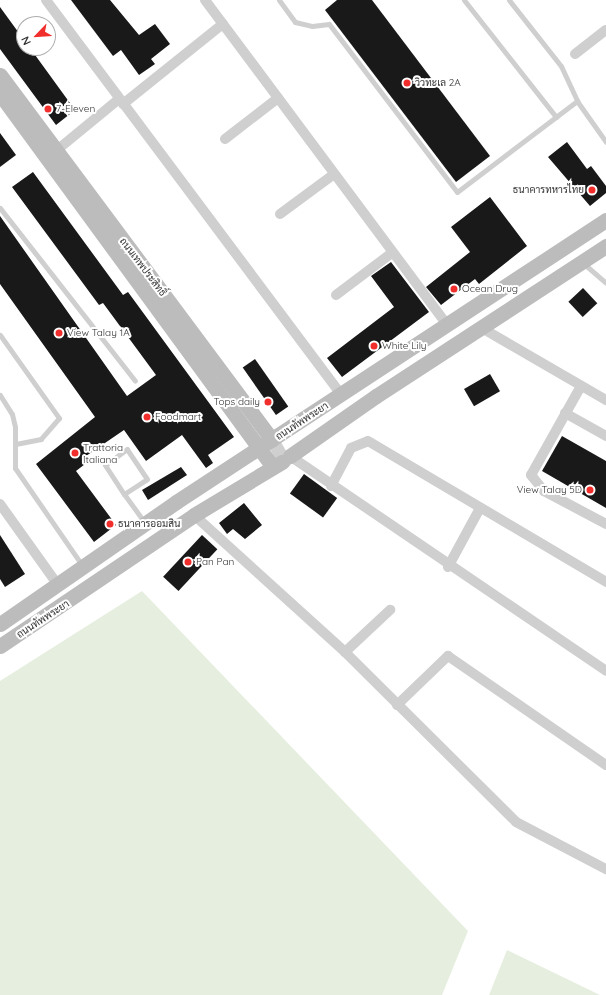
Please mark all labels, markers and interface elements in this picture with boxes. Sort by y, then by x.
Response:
north arrow [16,16,56,56]
text: N [18,34,34,47]
place label: วิวทะเล 2A [415,77,461,89]
marker: วิวทะเล 2A [402,78,412,88]
place label: 7-Eleven [56,103,95,115]
marker: 7-Eleven [43,104,53,114]
place label: ธนาคารทหารไทย [513,184,584,196]
marker: ธนาคารทหารไทย [587,185,597,195]
street label: ถนนเทพประสิทธิ์ [117,235,169,299]
place label: Ocean Drug [462,283,518,295]
marker: Ocean Drug [449,284,459,294]
place label: View Talay 1A [67,327,130,339]
marker: View Talay 1A [54,328,64,338]
place label: White Lily [382,340,426,352]
marker: White Lily [369,341,379,351]
place label: Tops daily [214,396,260,408]
marker: Tops daily [263,397,273,407]
street label: ถนนทัพพระยา [273,400,331,442]
place label: Foodmart [155,411,201,423]
marker: Foodmart [142,412,152,422]
place label: Trattoria Italiana [83,441,123,464]
marker: Trattoria Italiana [70,448,80,458]
place label: View Talay 5D [517,484,582,496]
marker: View Talay 5D [585,485,595,495]
place label: ธนาคารออมสิน [118,518,180,530]
marker: ธนาคารออมสิน [105,519,115,529]
place label: Pan Pan [196,556,234,568]
marker: Pan Pan [183,557,193,567]
street label: ถนนทัพพระยา [14,598,72,640]

